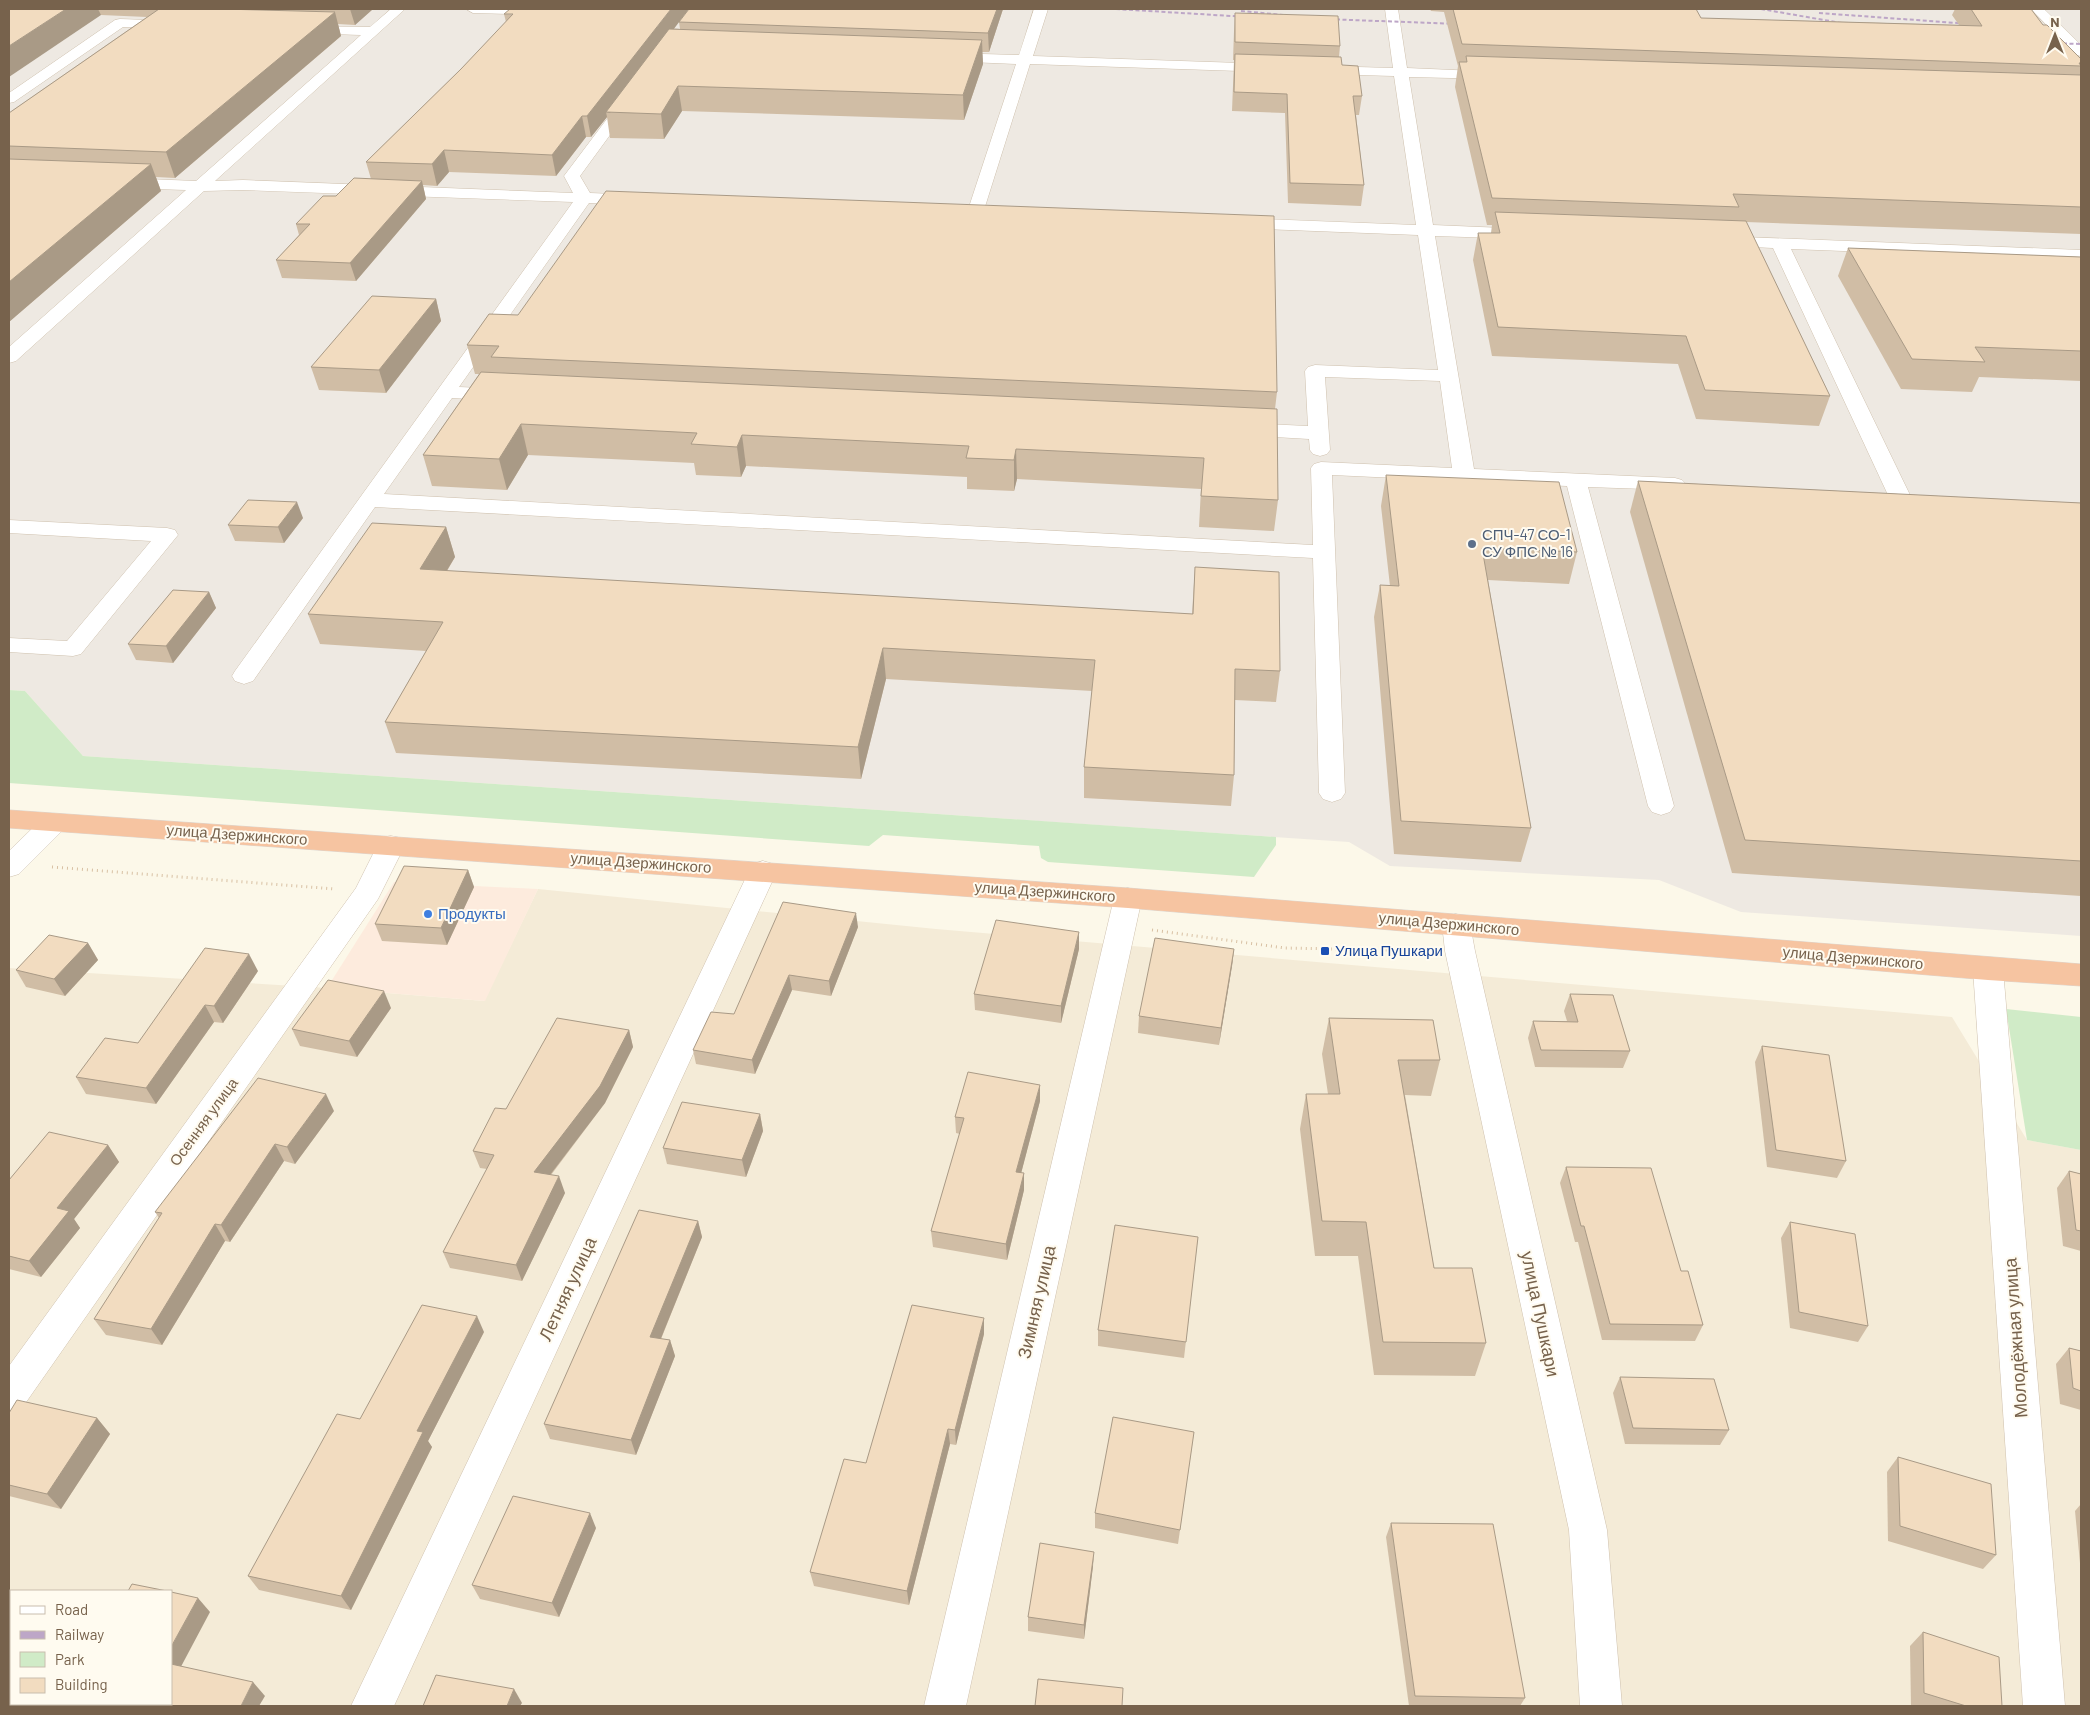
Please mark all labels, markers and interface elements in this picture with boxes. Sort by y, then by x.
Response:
north arrow [2030,10,2080,60]
text: N [2050,13,2060,30]
place label: СПЧ-47 СО-1 СУ ФПС № 16 [1482,525,1573,560]
marker: СПЧ-47 СО-1 СУ ФПС № 16 [1466,538,1478,550]
street label: улица Дзержинского [166,820,308,848]
street label: улица Дзержинского [570,848,712,876]
street label: улица Дзержинского [974,877,1116,905]
place label: Продукты [438,904,506,922]
marker: Продукты [422,908,434,920]
street label: улица Дзержинского [1378,908,1520,938]
place label: Улица Пушкари [1335,941,1443,959]
street label: улица Дзержинского [1782,942,1924,972]
marker: Улица Пушкари [1319,945,1331,957]
street label: Осенняя улица [165,1073,242,1169]
street label: Летняя улица [533,1232,601,1344]
street label: Зимняя улица [1012,1242,1060,1361]
street label: улица Пушкари [1517,1249,1565,1379]
street label: Молодёжная улица [1998,1256,2032,1419]
legend [10,1590,172,1705]
text: Road [55,1600,88,1618]
text: Railway [55,1625,104,1643]
text: Park [55,1650,85,1668]
text: Building [55,1675,108,1693]

